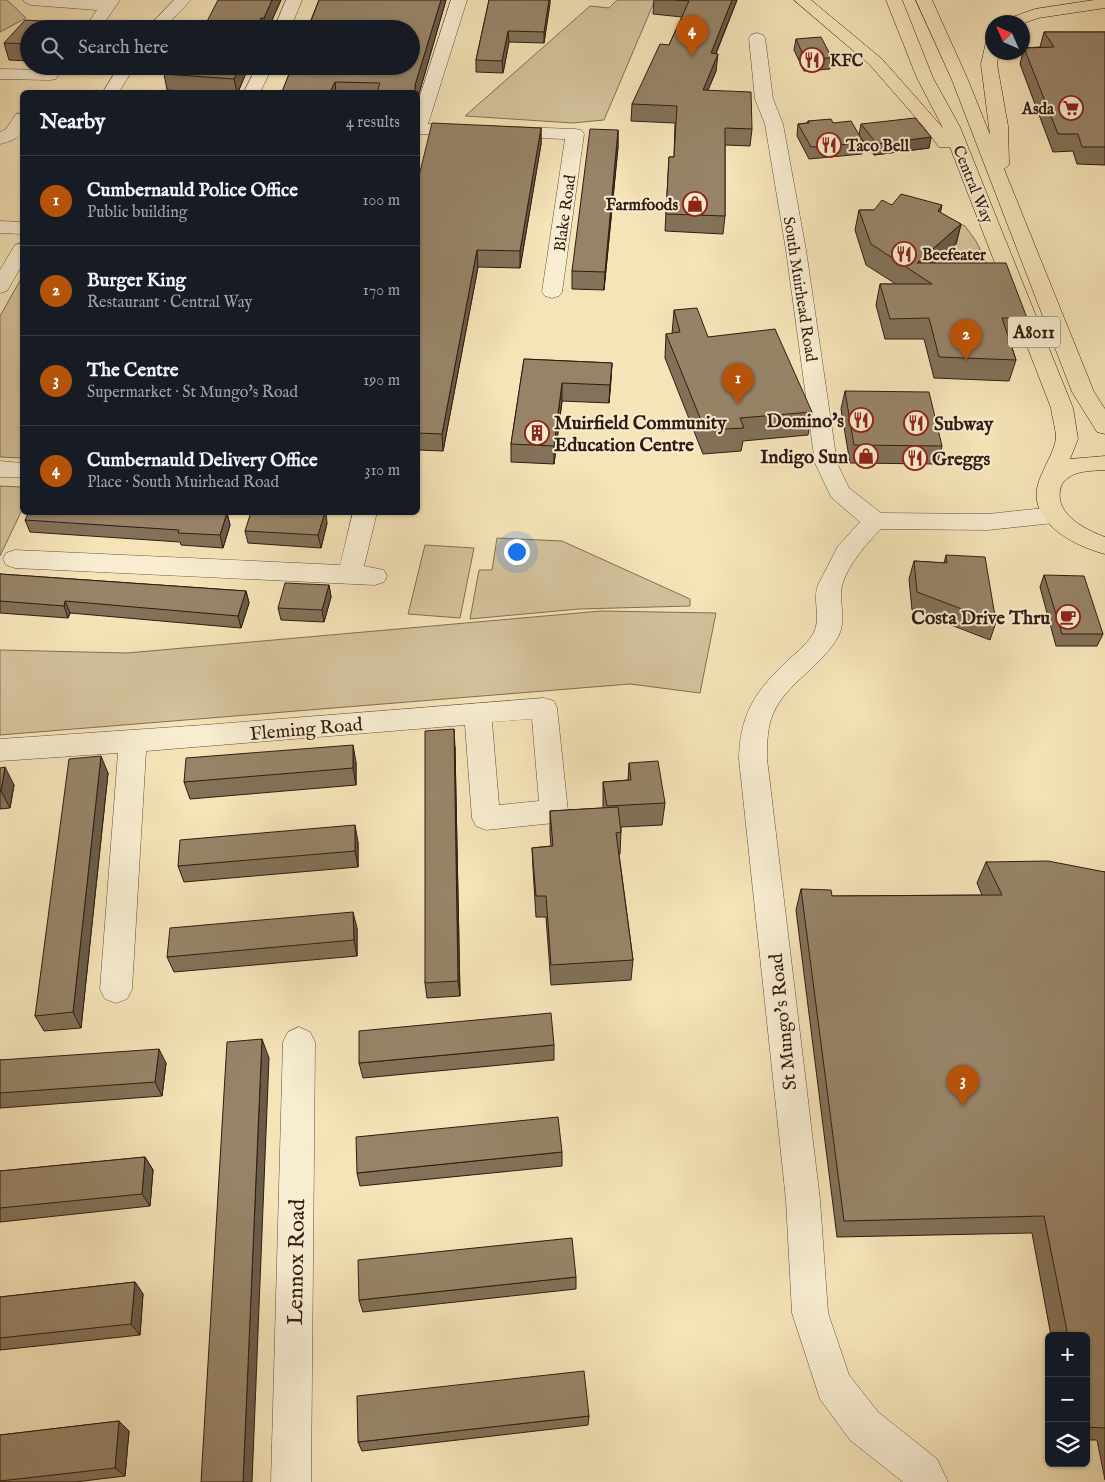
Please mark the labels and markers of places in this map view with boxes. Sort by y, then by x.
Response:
pin: 4 [676,15,708,56]
restaurant icon: KFC [799,47,825,73]
place label: KFC [830,52,864,72]
supermarket icon: Asda [1058,95,1084,121]
place label: Asda [1021,100,1055,120]
restaurant icon: Taco Bell [816,132,842,158]
place label: Taco Bell [845,137,910,157]
shop icon: Farmfoods [682,191,708,217]
place label: Farmfoods [606,196,678,216]
restaurant icon: Beefeater [891,241,917,267]
place label: Beefeater [922,246,986,266]
pin: 2 [950,319,982,360]
pin: 1 [722,363,754,404]
restaurant icon: Domino's [848,407,874,433]
place label: Domino's [767,410,844,434]
restaurant icon: Subway [903,410,929,436]
place label: Muirfield Community Education Centre [554,412,727,458]
place label: Subway [934,413,994,437]
building icon: Muirfield Community Education Centre [524,420,550,446]
shop icon: Indigo Sun [853,443,879,469]
restaurant icon: Greggs [902,445,928,471]
place label: Indigo Sun [760,446,848,470]
place label: Greggs [932,448,990,472]
cafe icon: Costa Drive Thru [1055,604,1081,630]
place label: Costa Drive Thru [911,607,1050,631]
pin: 3 [947,1065,979,1106]

